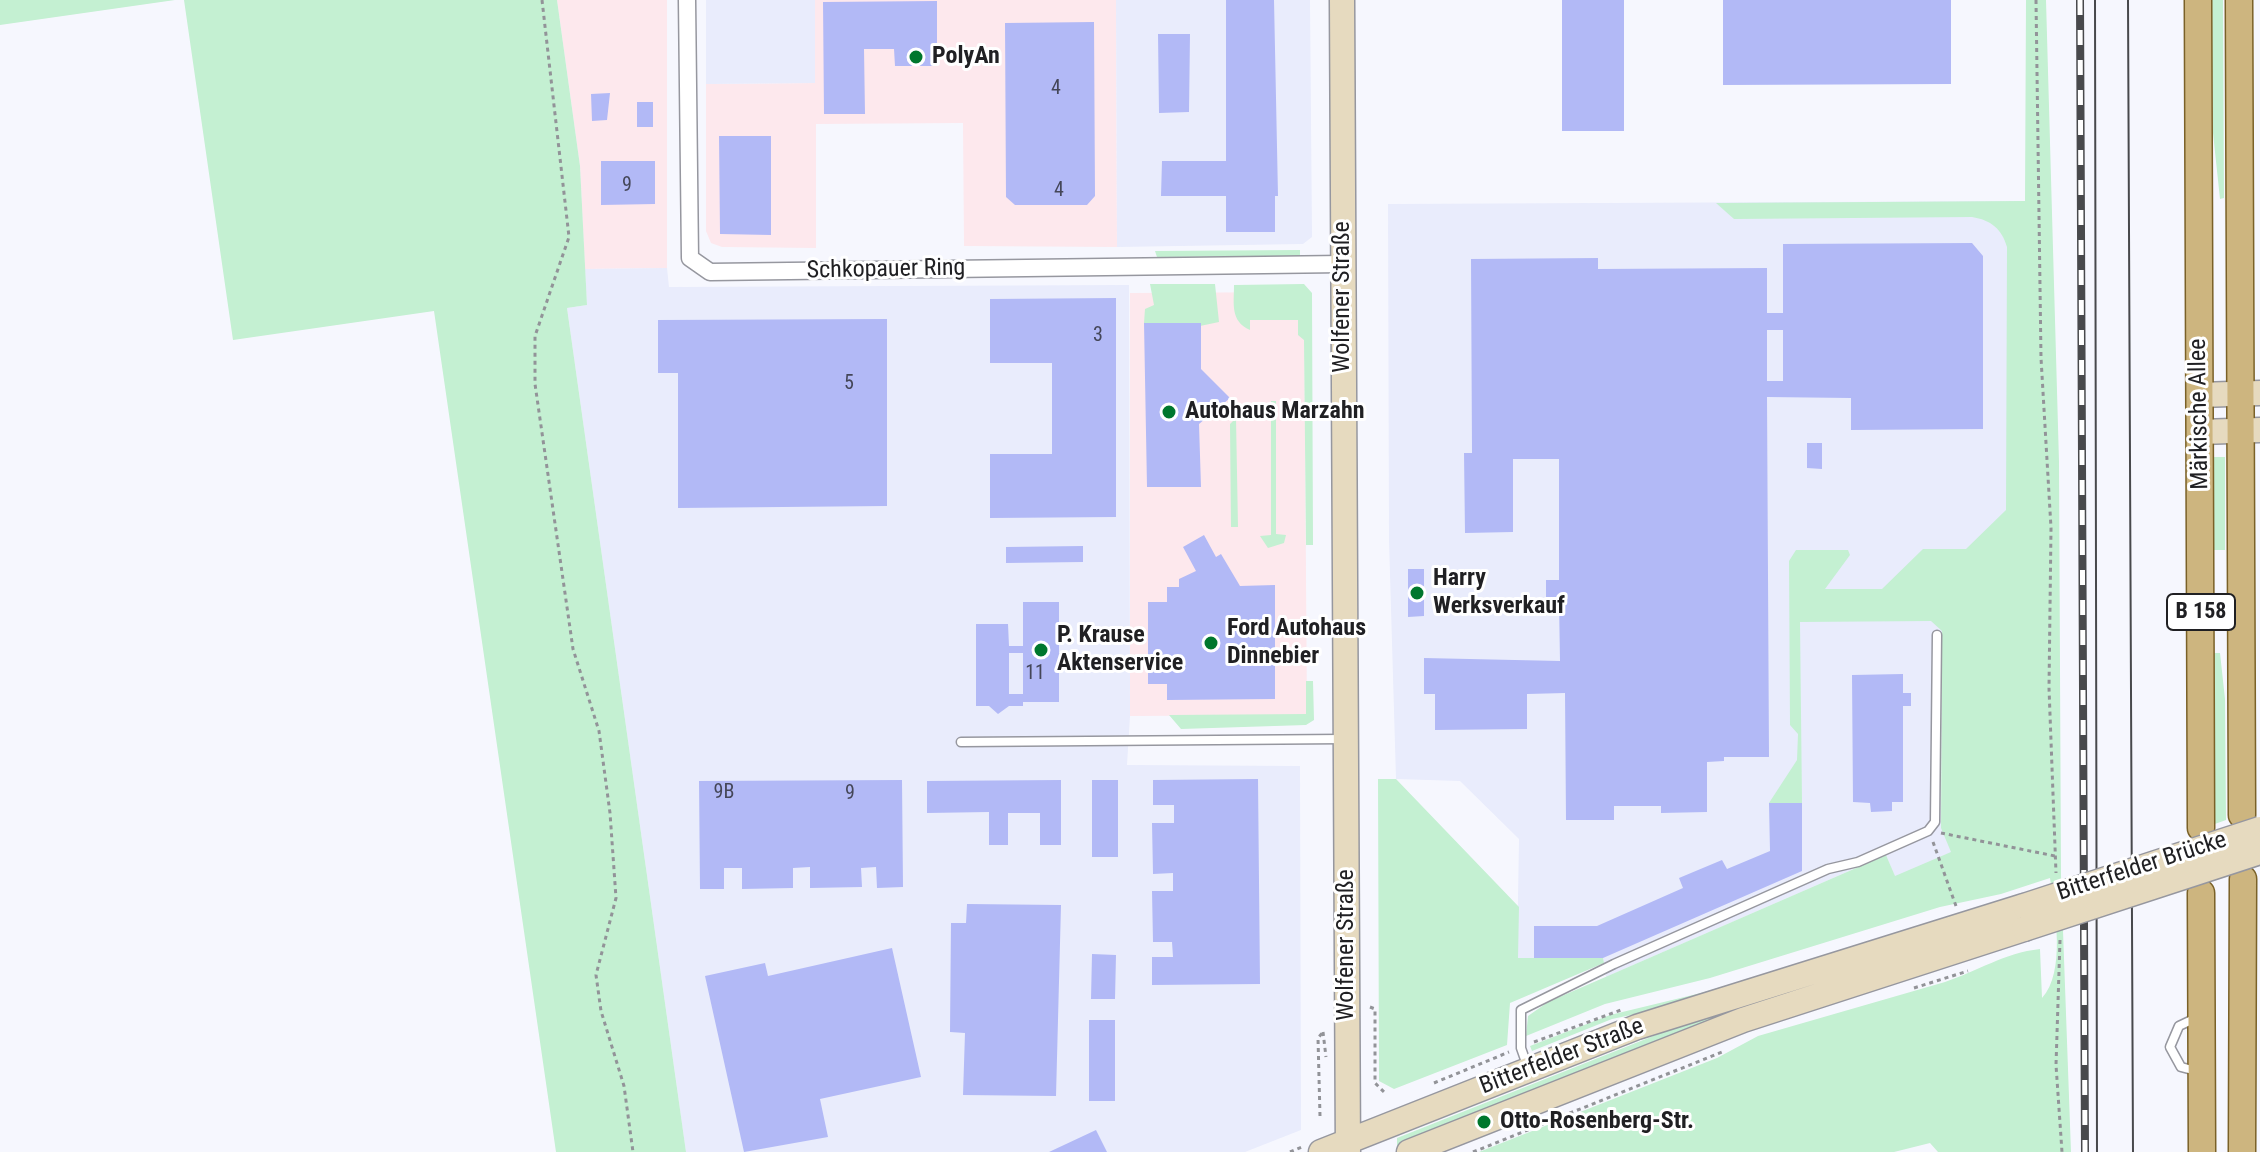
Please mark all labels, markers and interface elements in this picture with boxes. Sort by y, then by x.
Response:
place label: PolyAn [932,43,1000,71]
marker: PolyAn [907,48,925,66]
house number: 4 [1051,77,1061,101]
house number: 9 [622,174,632,198]
house number: 4 [1054,179,1064,203]
street label: Wolfener Straße [1329,221,1357,373]
street label: Schkopauer Ring [806,254,966,286]
house number: 3 [1093,324,1103,348]
street label: Märkische Allee [2184,338,2216,490]
house number: 5 [844,372,854,396]
place label: Autohaus Marzahn [1185,398,1365,426]
marker: Autohaus Marzahn [1160,403,1178,421]
place label: Harry Werksverkauf [1433,565,1565,621]
marker: Harry Werksverkauf [1408,584,1426,602]
road number: B 158 [2167,594,2235,630]
place label: Ford Autohaus Dinnebier [1227,615,1366,671]
place label: P. Krause Aktenservice [1057,622,1183,678]
marker: Ford Autohaus Dinnebier [1202,634,1220,652]
marker: P. Krause Aktenservice [1032,641,1050,659]
house number: 11 [1025,662,1045,686]
house number: 9B [714,781,734,805]
house number: 9 [845,782,855,806]
street label: Bitterfelder Brücke [2054,826,2230,908]
street label: Wolfener Straße [1333,869,1361,1021]
street label: Bitterfelder Straße [1476,1013,1648,1101]
place label: Otto-Rosenberg-Str. [1500,1108,1694,1136]
marker: Otto-Rosenberg-Str. [1475,1113,1493,1131]

